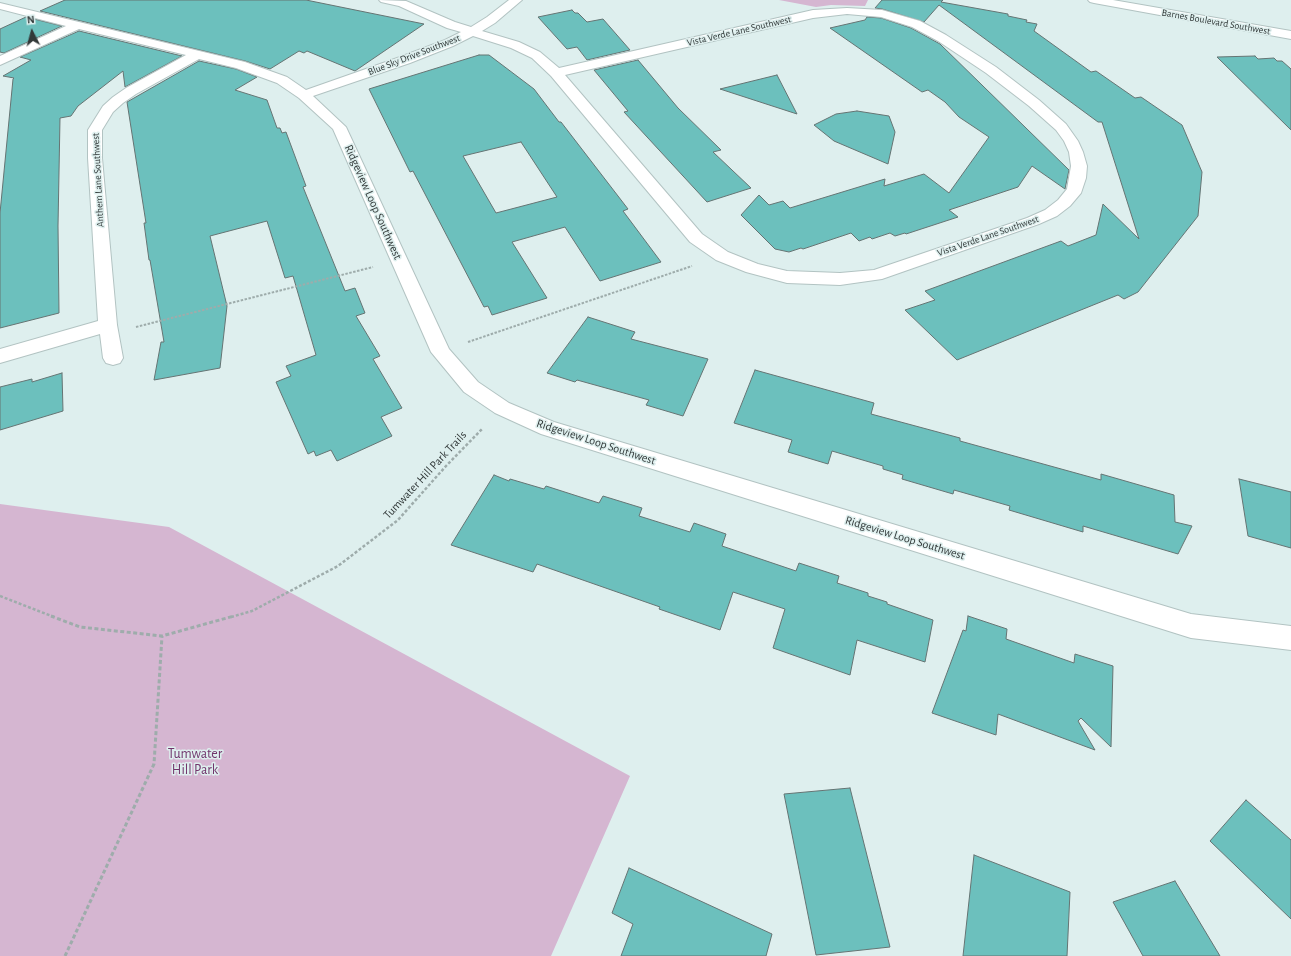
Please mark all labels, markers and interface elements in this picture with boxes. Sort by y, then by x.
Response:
street label: Barnes Boulevard Southwest [1161,7,1271,37]
north arrow [12,12,52,52]
street label: Vista Verde Lane Southwest [686,13,792,49]
text: N [26,14,35,25]
street label: Blue Sky Drive Southwest [366,32,462,78]
street label: Anthem Lane Southwest [90,133,106,227]
street label: Ridgeview Loop Southwest [341,142,405,262]
street label: Vista Verde Lane Southwest [936,213,1040,259]
street label: Ridgeview Loop Southwest [535,416,657,468]
street label: Tumwater Hill Park Trails [380,428,470,522]
street label: Ridgeview Loop Southwest [843,513,967,563]
park label: Tumwater Hill Park [168,746,222,778]

